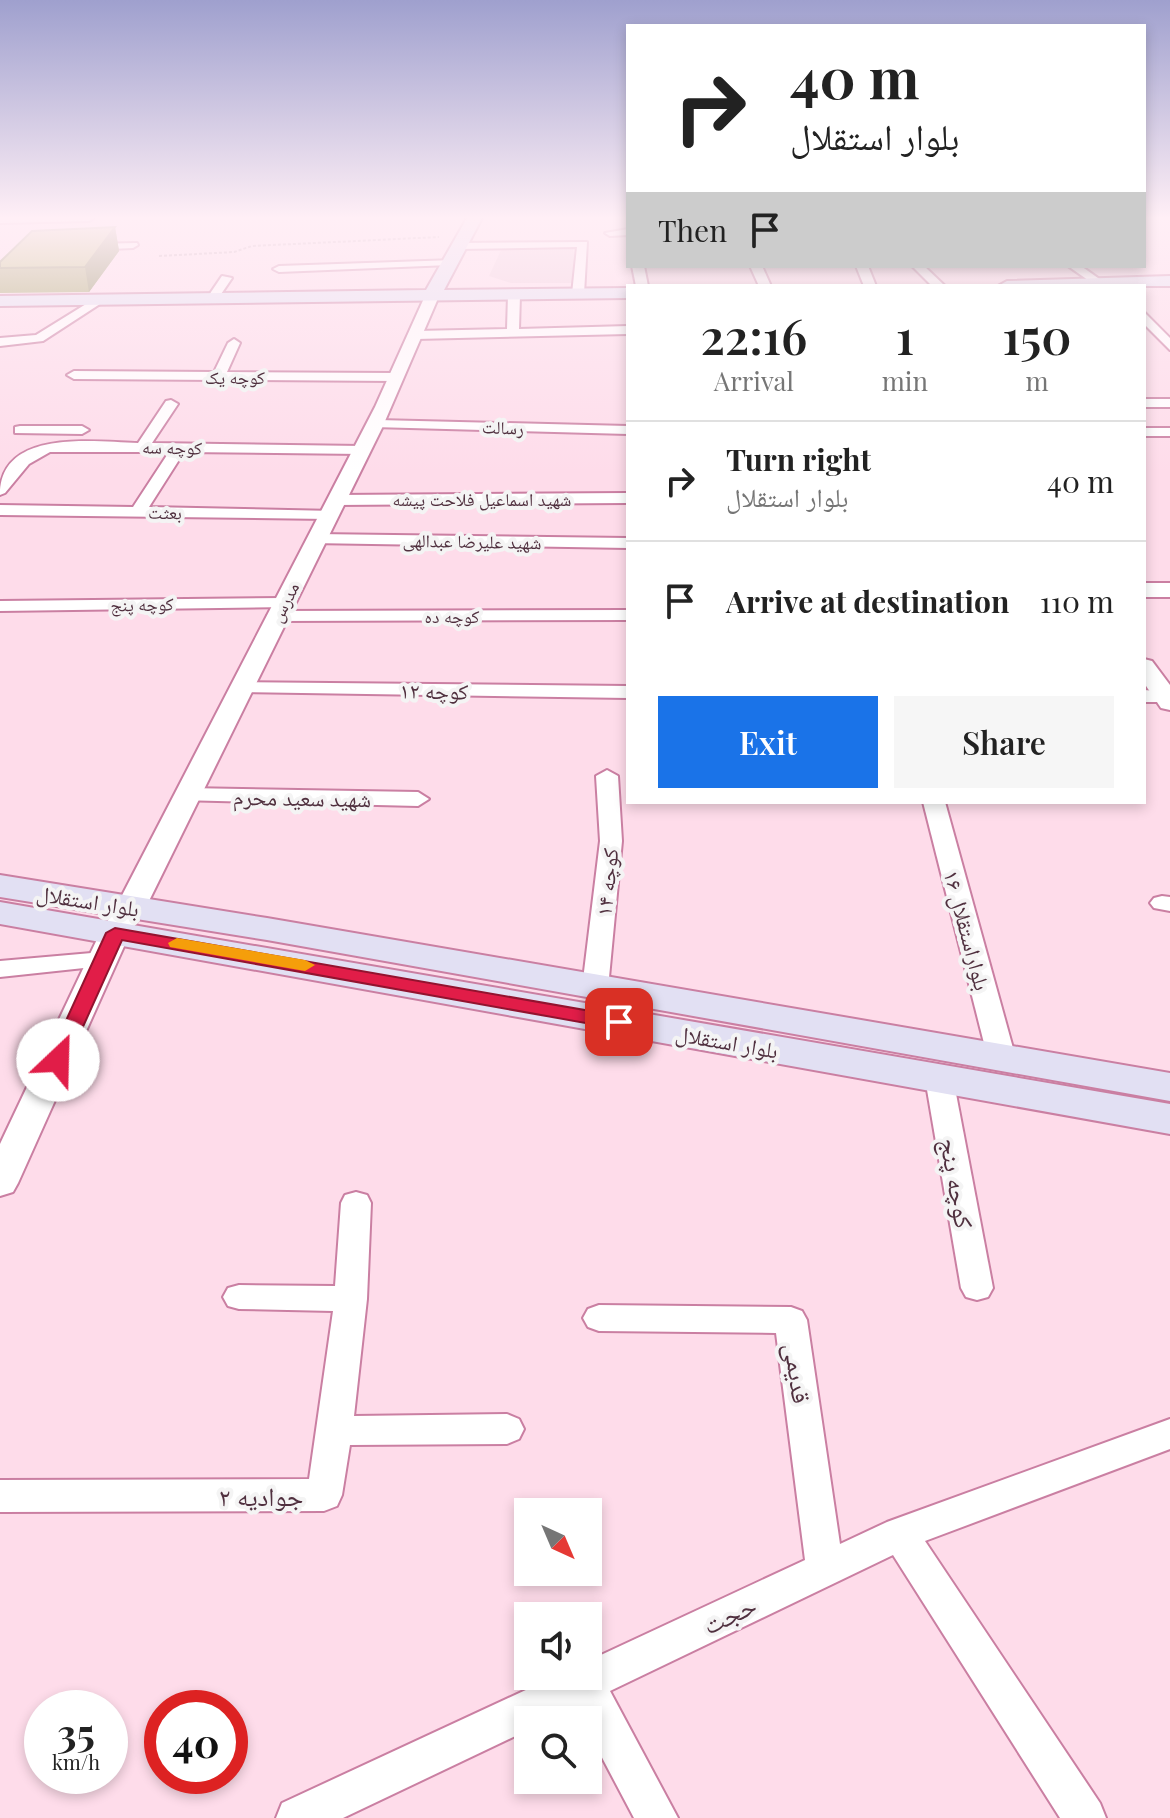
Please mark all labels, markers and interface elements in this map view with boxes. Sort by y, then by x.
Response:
text: 40 m [790,39,919,114]
icon: right [658,56,762,160]
text: بلوار استقلال [790,111,960,159]
icon: arrive [743,208,787,252]
text: Then [658,210,727,250]
text: 22:16 [700,303,807,367]
text: 1 [896,303,914,367]
text: 150 [1002,303,1072,367]
text: Arrival [714,363,794,398]
text: min [882,363,928,398]
text: m [1025,363,1048,398]
street label: کوچه یک [205,365,266,389]
street label: رسالت [482,414,524,440]
street label: کوچه سه [142,434,203,460]
text: Turn right [726,439,871,479]
icon: right [658,459,702,503]
text: 40 m [1047,461,1114,501]
text: بلوار استقلال [726,479,848,514]
street label: شهید اسماعیل فلاحت پیشه [393,487,571,511]
street label: بعثت [148,500,182,524]
street label: شهید علیرضا عبدالهی [402,528,542,554]
street label: مدرس [264,578,304,626]
icon: arrive [658,579,702,623]
text: Arrive at destination [726,581,1009,621]
text: 110 m [1040,581,1114,621]
street label: کوچه پنج [110,591,174,618]
street label: کوچه ده [425,604,480,628]
street label: کوچه ۱۲ [399,674,469,706]
button: Exit [658,696,878,788]
button: Share [894,696,1114,788]
street label: شهید سعید محرم [233,781,371,814]
street label: کوچه ۱۴ [587,846,625,918]
street label: بلواراستقلال ۱۶ [938,867,998,993]
street label: بلوار استقلال [34,877,142,923]
pin [585,988,653,1056]
icon: arrive [597,1000,641,1044]
street label: بلوار استقلال [673,1017,781,1065]
position arrow [16.0,1018,100.0,1102]
street label: کوچه پنج [932,1135,983,1231]
street label: قدیمی [777,1340,821,1406]
street label: جوادیه ۲ [219,1478,303,1513]
north arrow [514,1498,602,1586]
map controls [514,1498,602,1794]
street label: حجت [697,1586,761,1642]
button: sound [514,1602,602,1690]
speed limit sign: 40 [144,1690,248,1794]
text: 35 [57,1705,95,1758]
button: search [514,1706,602,1794]
text: km/h [52,1748,100,1775]

